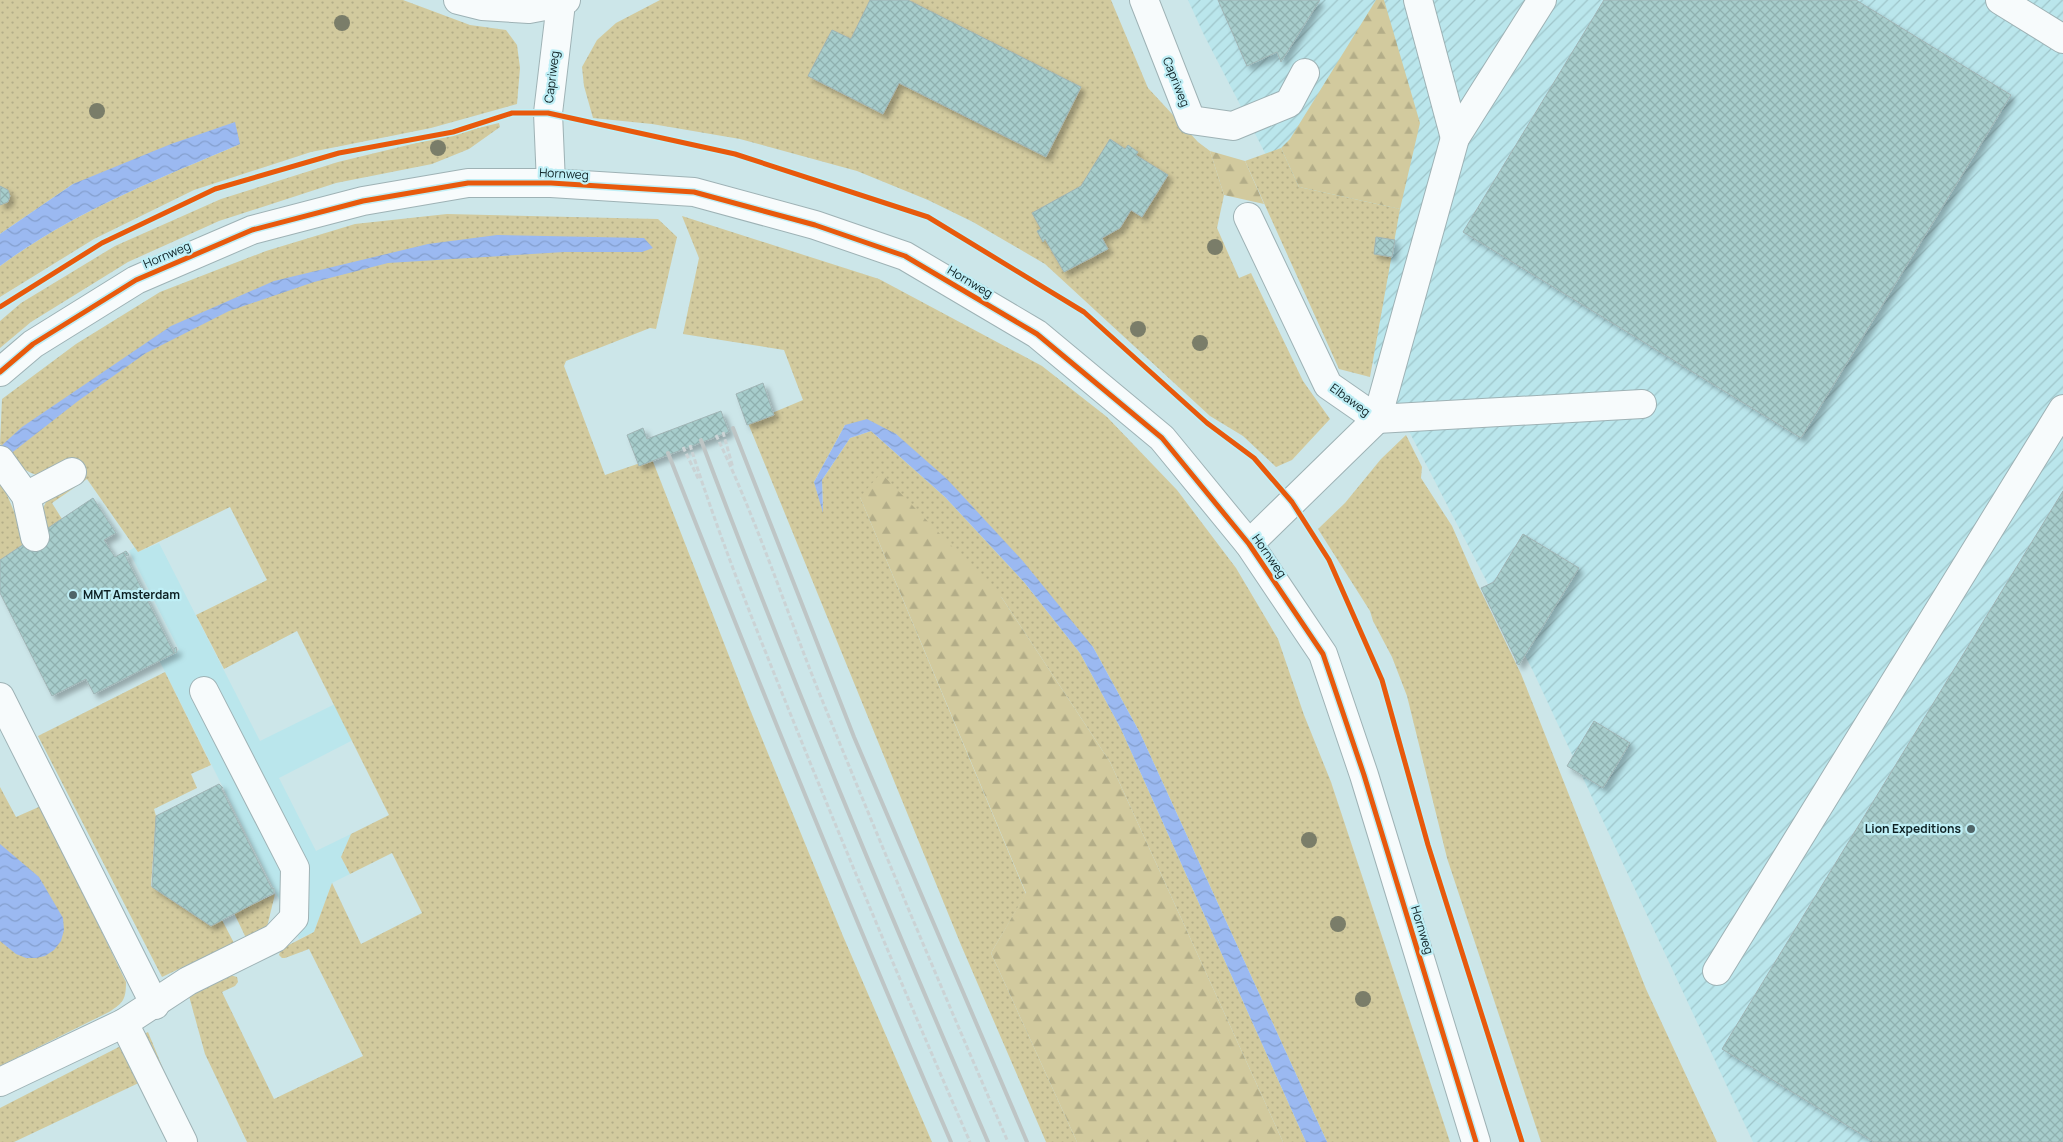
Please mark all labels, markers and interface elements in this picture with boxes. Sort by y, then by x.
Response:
street label: Capriweg [540,50,563,104]
street label: Capriweg [1159,54,1194,109]
street label: Hornweg [539,164,589,183]
street label: Hornweg [141,237,193,272]
street label: Hornweg [945,261,996,302]
street label: Elbaweg [1327,379,1374,420]
street label: Hornweg [1248,530,1291,581]
place label: MMT Amsterdam [83,586,180,603]
marker: MMT Amsterdam [67,589,79,601]
place label: Lion Expeditions [1865,820,1961,837]
marker: Lion Expeditions [1965,823,1977,835]
street label: Hornweg [1407,904,1438,956]

